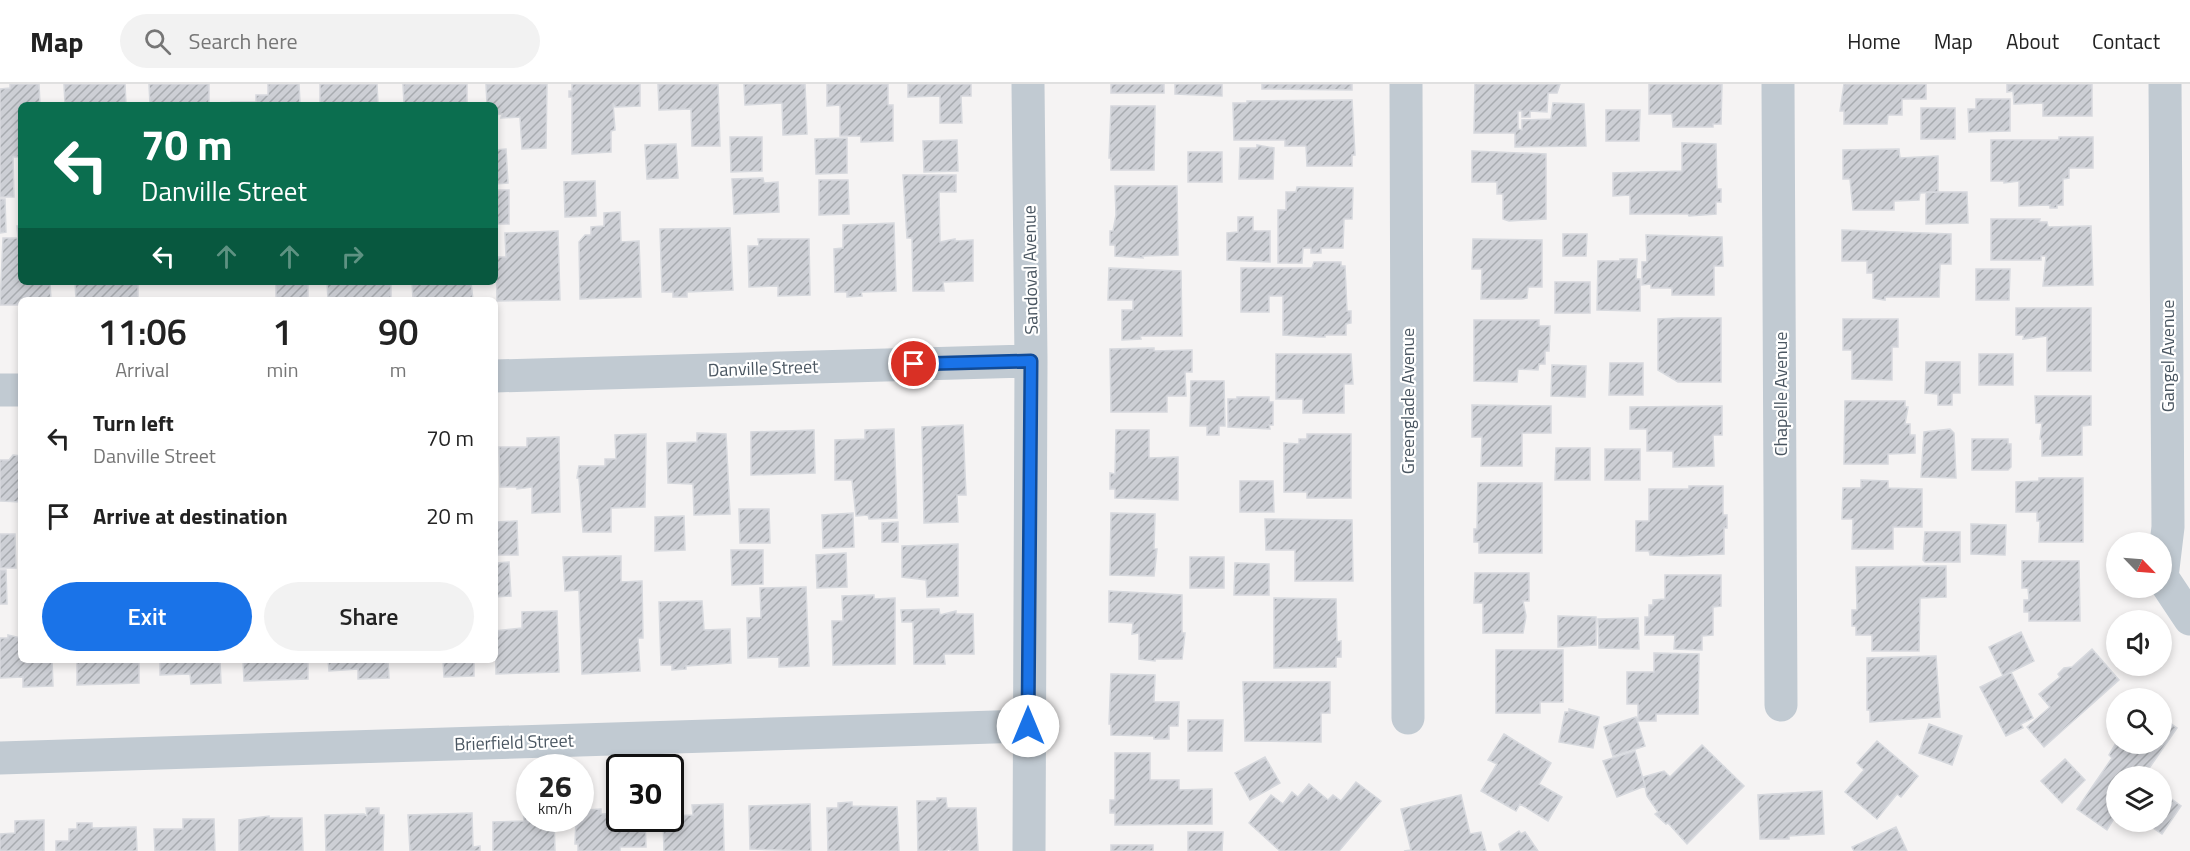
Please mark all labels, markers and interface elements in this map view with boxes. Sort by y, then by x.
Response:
search box [120,14,540,68]
text: Map [30,20,84,63]
text: Search here [189,24,298,58]
icon: search [141,25,174,58]
text: Home [1847,25,1901,57]
text: Map [1934,25,1973,57]
text: About [2006,25,2059,57]
text: Contact [2092,25,2160,57]
text: 70 m [141,112,233,176]
icon: left [42,126,120,204]
text: Danville Street [141,170,307,211]
street label: Sandoval Avenue [1015,205,1045,335]
icon: left [147,240,180,273]
icon: ahead [210,240,243,273]
icon: ahead [273,240,306,273]
icon: right [336,240,369,273]
street label: Gangel Avenue [2154,300,2181,412]
text: 11:06 [98,304,187,359]
text: 1 [272,304,293,359]
text: 90 [378,304,418,359]
street label: Greenglade Avenue [1394,328,1421,474]
street label: Chapelle Avenue [1767,332,1794,456]
pin [888,338,939,389]
icon: arrive [897,347,930,380]
street label: Danville Street [707,353,819,383]
text: Arrival [115,354,169,385]
text: min [267,354,298,385]
text: m [390,354,407,385]
text: Turn left [93,406,174,440]
text: 70 m [426,421,474,455]
icon: left [42,422,75,455]
text: Danville Street [93,440,216,471]
text: Arrive at destination [93,499,288,533]
text: 20 m [426,499,474,533]
icon: arrive [42,500,75,533]
north arrow [2106,532,2172,598]
map controls [2106,532,2172,832]
button: Exit [42,582,252,651]
button: Share [264,582,474,651]
button: sound [2106,610,2172,676]
button: search [2106,688,2172,754]
position arrow [996,694,1060,758]
street label: Brierfield Street [454,726,575,758]
speed limit sign: 30 [606,754,684,832]
text: 26 [538,763,572,809]
button: layers [2106,766,2172,832]
text: km/h [538,797,572,820]

